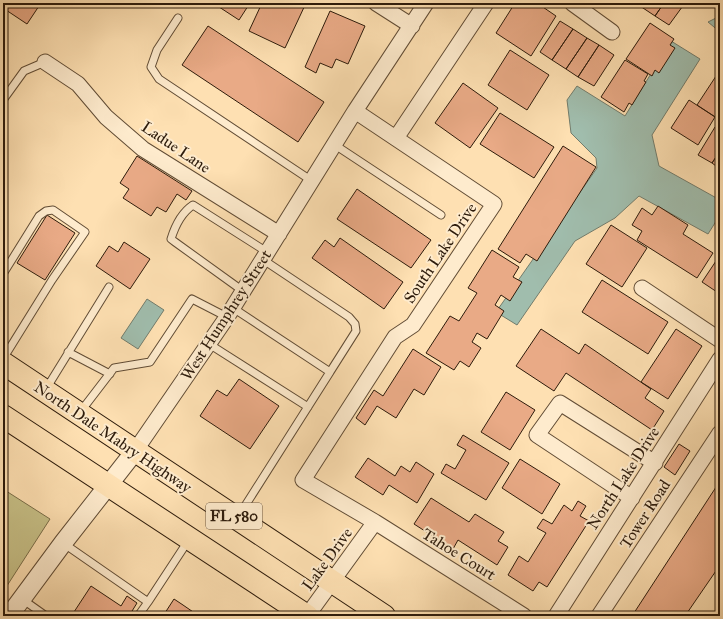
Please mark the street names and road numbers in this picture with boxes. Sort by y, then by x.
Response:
street label: Ladue Lane [138,117,214,177]
street label: South Lake Drive [399,199,481,307]
street label: West Humphrey Street [177,246,275,384]
street label: North Dale Mabry Highway [30,377,196,498]
street label: North Lake Drive [583,423,663,533]
street label: Tower Road [616,476,674,552]
road number: FL 580 [206,503,262,529]
street label: Lake Drive [298,524,356,594]
street label: Tahoe Court [419,524,500,584]

